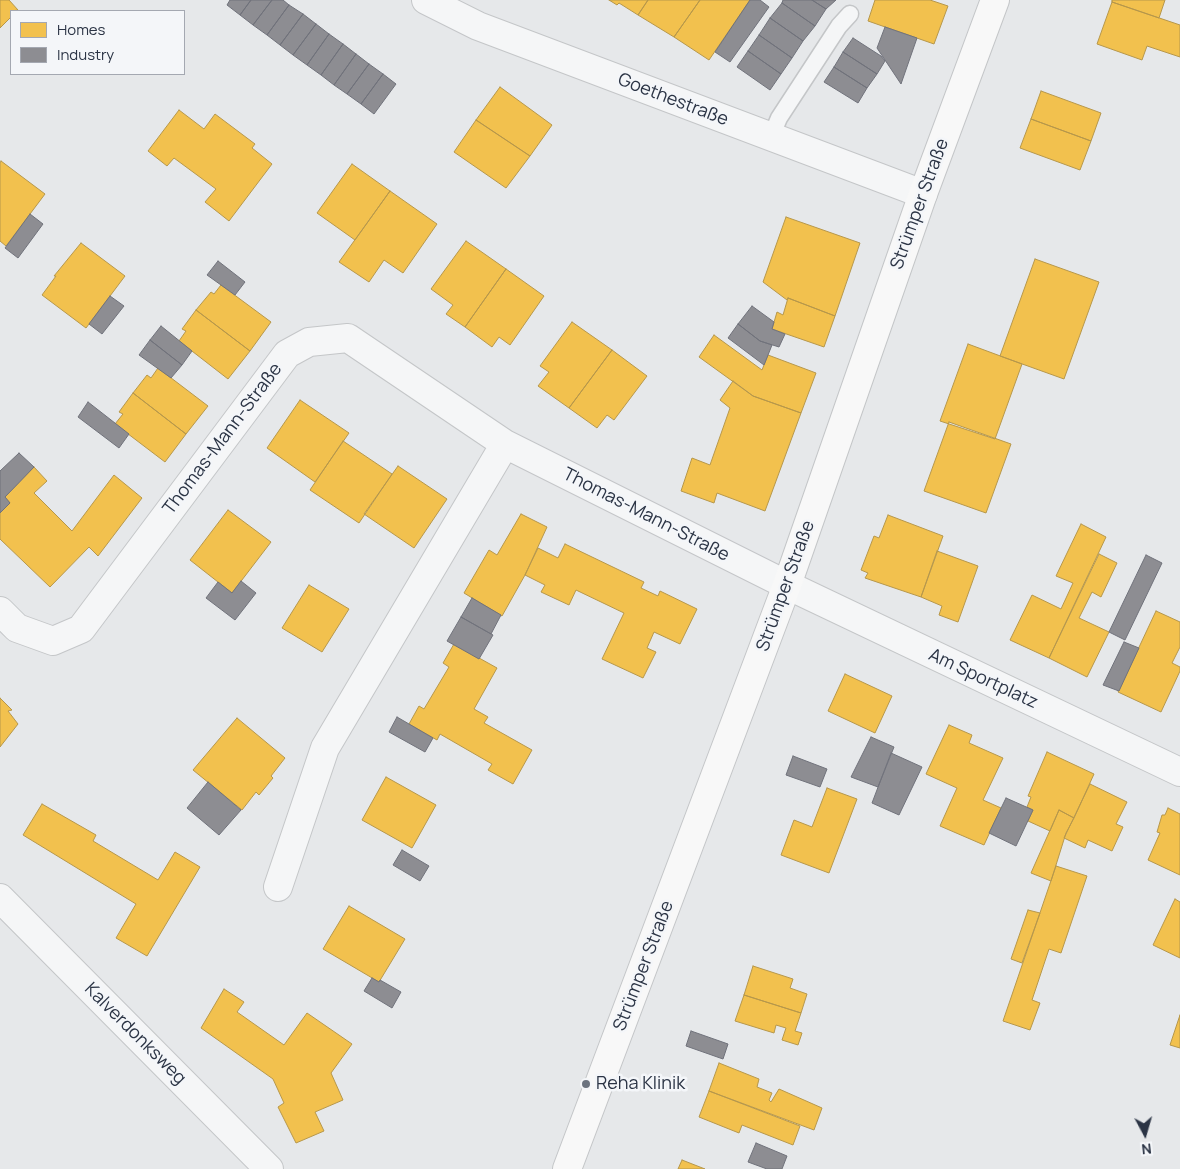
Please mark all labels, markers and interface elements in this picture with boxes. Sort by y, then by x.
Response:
legend [10,10,185,75]
text: Homes [57,19,105,40]
text: Industry [57,44,114,65]
street label: Goethestraße [615,69,731,131]
street label: Strümper Straße [886,136,954,272]
street label: Thomas-Mann-Straße [159,359,287,519]
street label: Thomas-Mann-Straße [559,464,733,566]
street label: Strümper Straße [752,518,820,654]
street label: Am Sportplatz [925,644,1041,714]
street label: Strümper Straße [609,898,679,1034]
street label: Kalverdonksweg [80,979,190,1089]
place label: Reha Klinik [596,1073,685,1095]
marker: Reha Klinik [580,1078,592,1090]
north arrow [1120,1109,1170,1159]
text: N [1141,1139,1153,1159]

